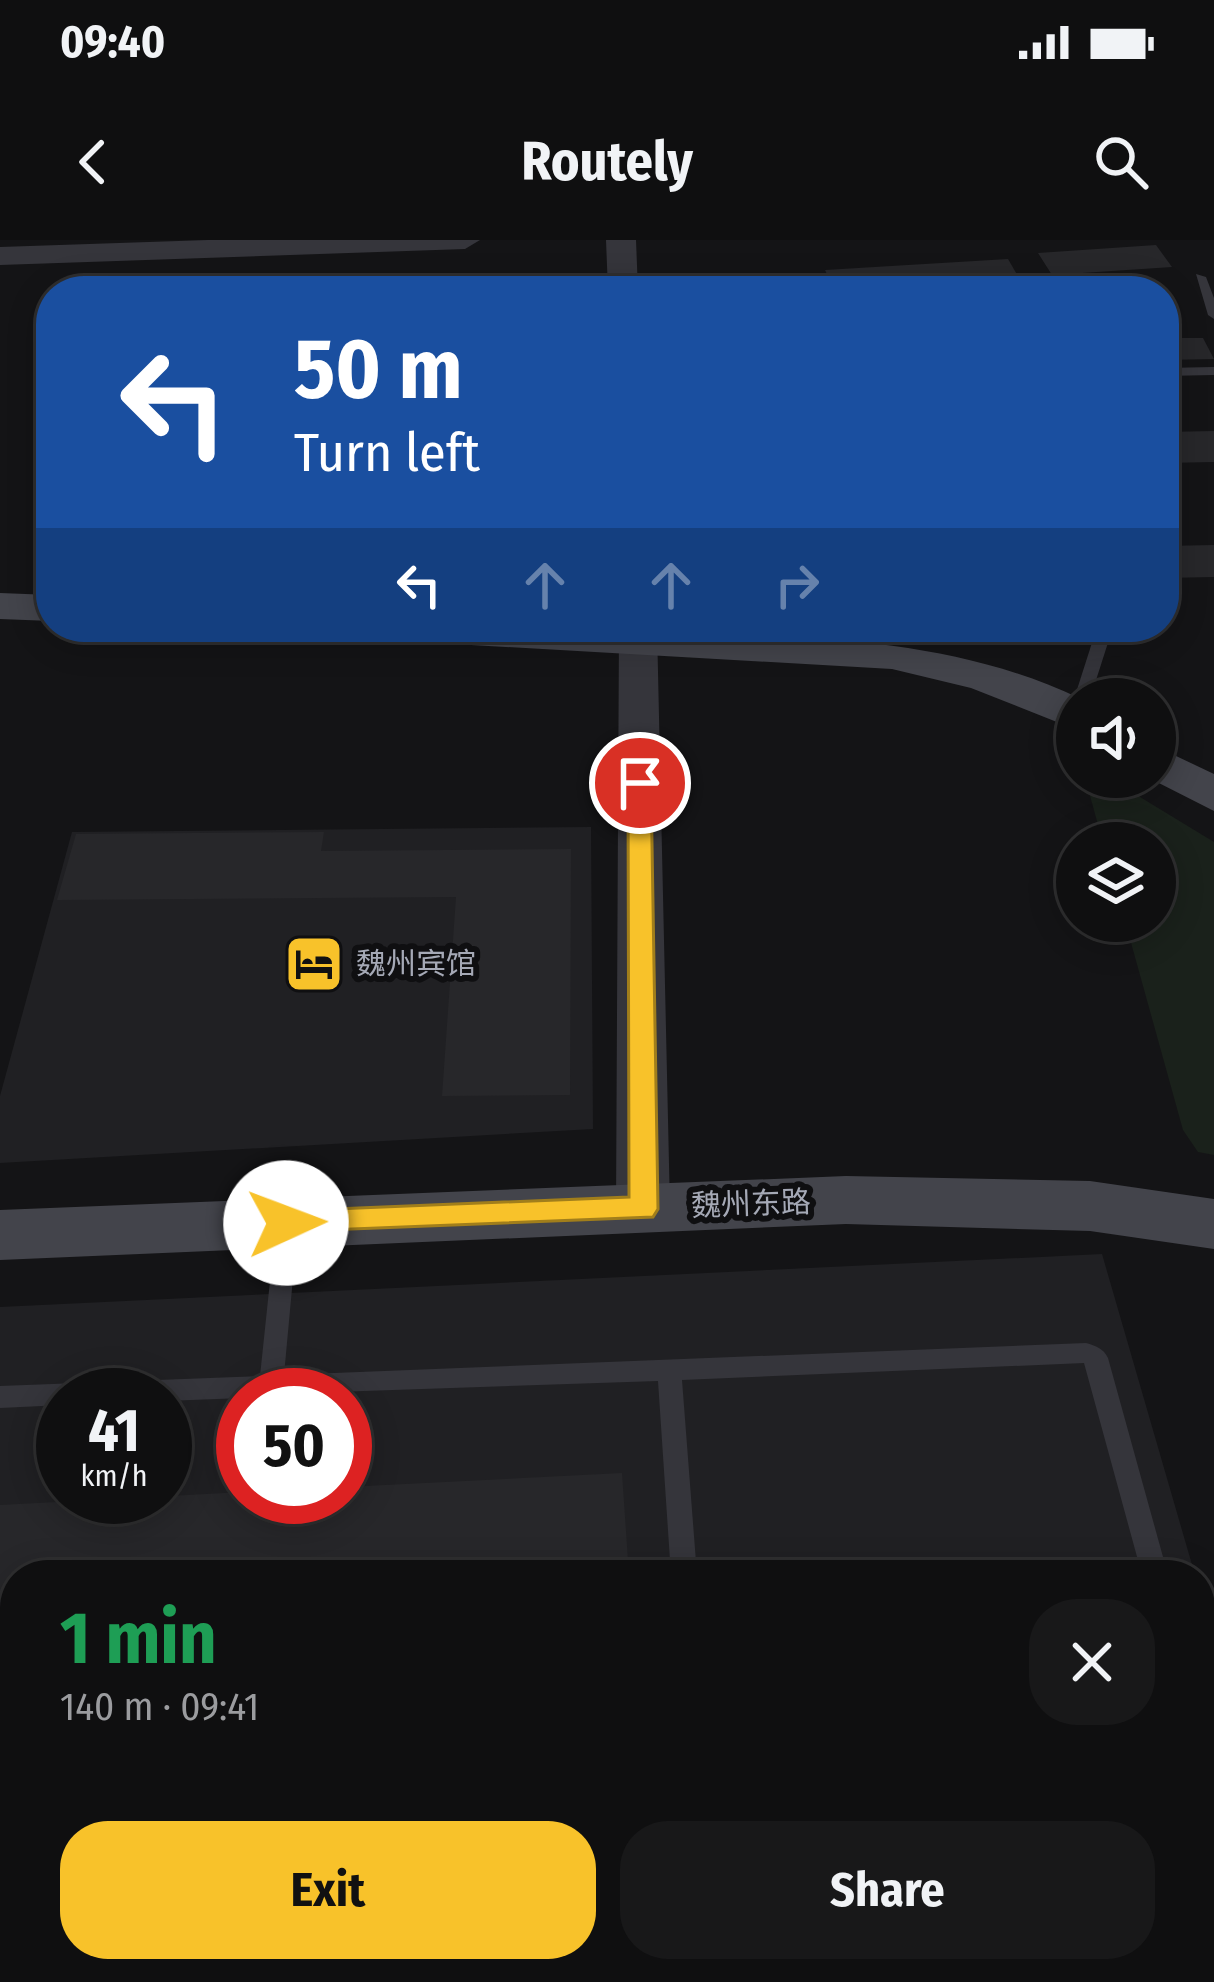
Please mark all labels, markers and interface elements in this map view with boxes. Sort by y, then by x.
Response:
text: 09:40 [60,15,165,69]
icon: back [60,129,126,195]
icon: search [1088,129,1154,195]
text: Routely [521,130,693,194]
text: 50 m [294,319,463,420]
icon: left [96,324,252,480]
text: Turn left [294,421,480,485]
icon: left [386,552,452,618]
icon: ahead [512,552,578,618]
icon: ahead [638,552,704,618]
icon: right [764,552,830,618]
map controls [1056,678,1176,942]
button: sound [1056,678,1176,798]
pin [589,732,691,834]
icon: arrive [607,750,673,816]
button: layers [1056,822,1176,942]
hotel icon: 魏州宾馆 [283,933,345,995]
place label: 魏州宾馆 [356,946,476,982]
position arrow [223,1160,349,1286]
street label: 魏州东路 [690,1184,812,1224]
speed limit sign: 50 [216,1368,372,1524]
text: 41 [88,1395,140,1467]
text: km/h [81,1458,147,1494]
text: 1 min [60,1596,217,1682]
button: close [1029,1599,1155,1725]
text: 140 m · 09:41 [60,1684,259,1730]
button: Exit [60,1821,596,1959]
button: Share [620,1821,1155,1959]

